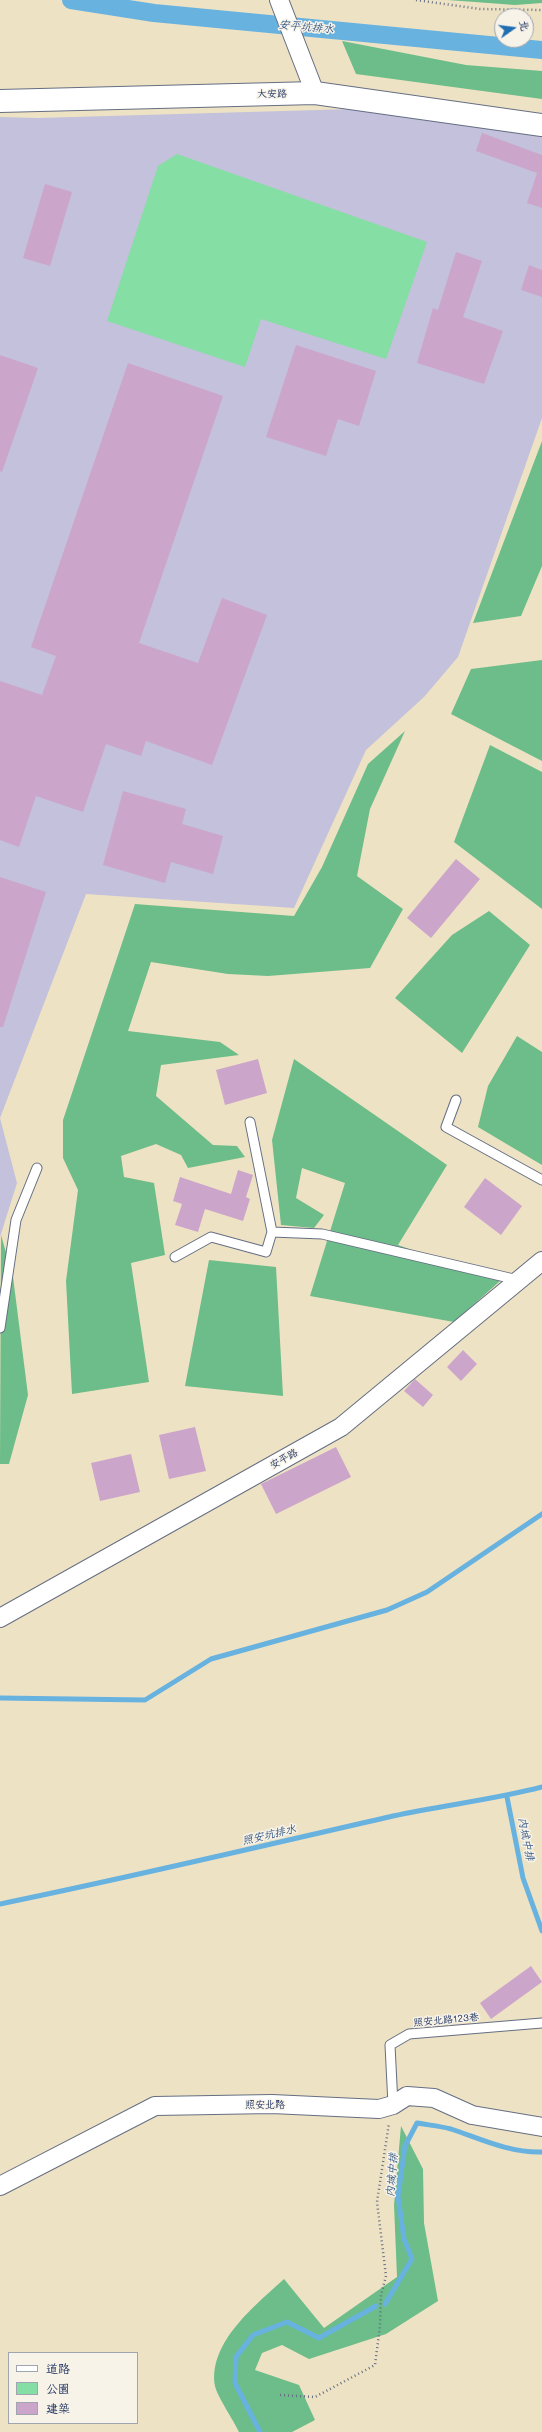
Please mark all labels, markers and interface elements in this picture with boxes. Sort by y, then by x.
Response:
north arrow [494,8,534,48]
water label: 安平坑排水 [278,18,334,36]
text: 北 [517,18,534,32]
street label: 大安路 [257,88,287,100]
street label: 安平路 [268,1446,300,1472]
water label: 內城中排 [515,1816,537,1862]
water label: 照安坑排水 [241,1822,297,1848]
street label: 照安北路123巷 [413,2011,479,2029]
street label: 照安北路 [245,2099,285,2111]
water label: 內城中排 [384,2153,400,2197]
legend [8,2352,138,2424]
text: 道路 [46,2360,70,2376]
text: 公園 [46,2380,70,2396]
text: 建築 [46,2400,70,2416]

